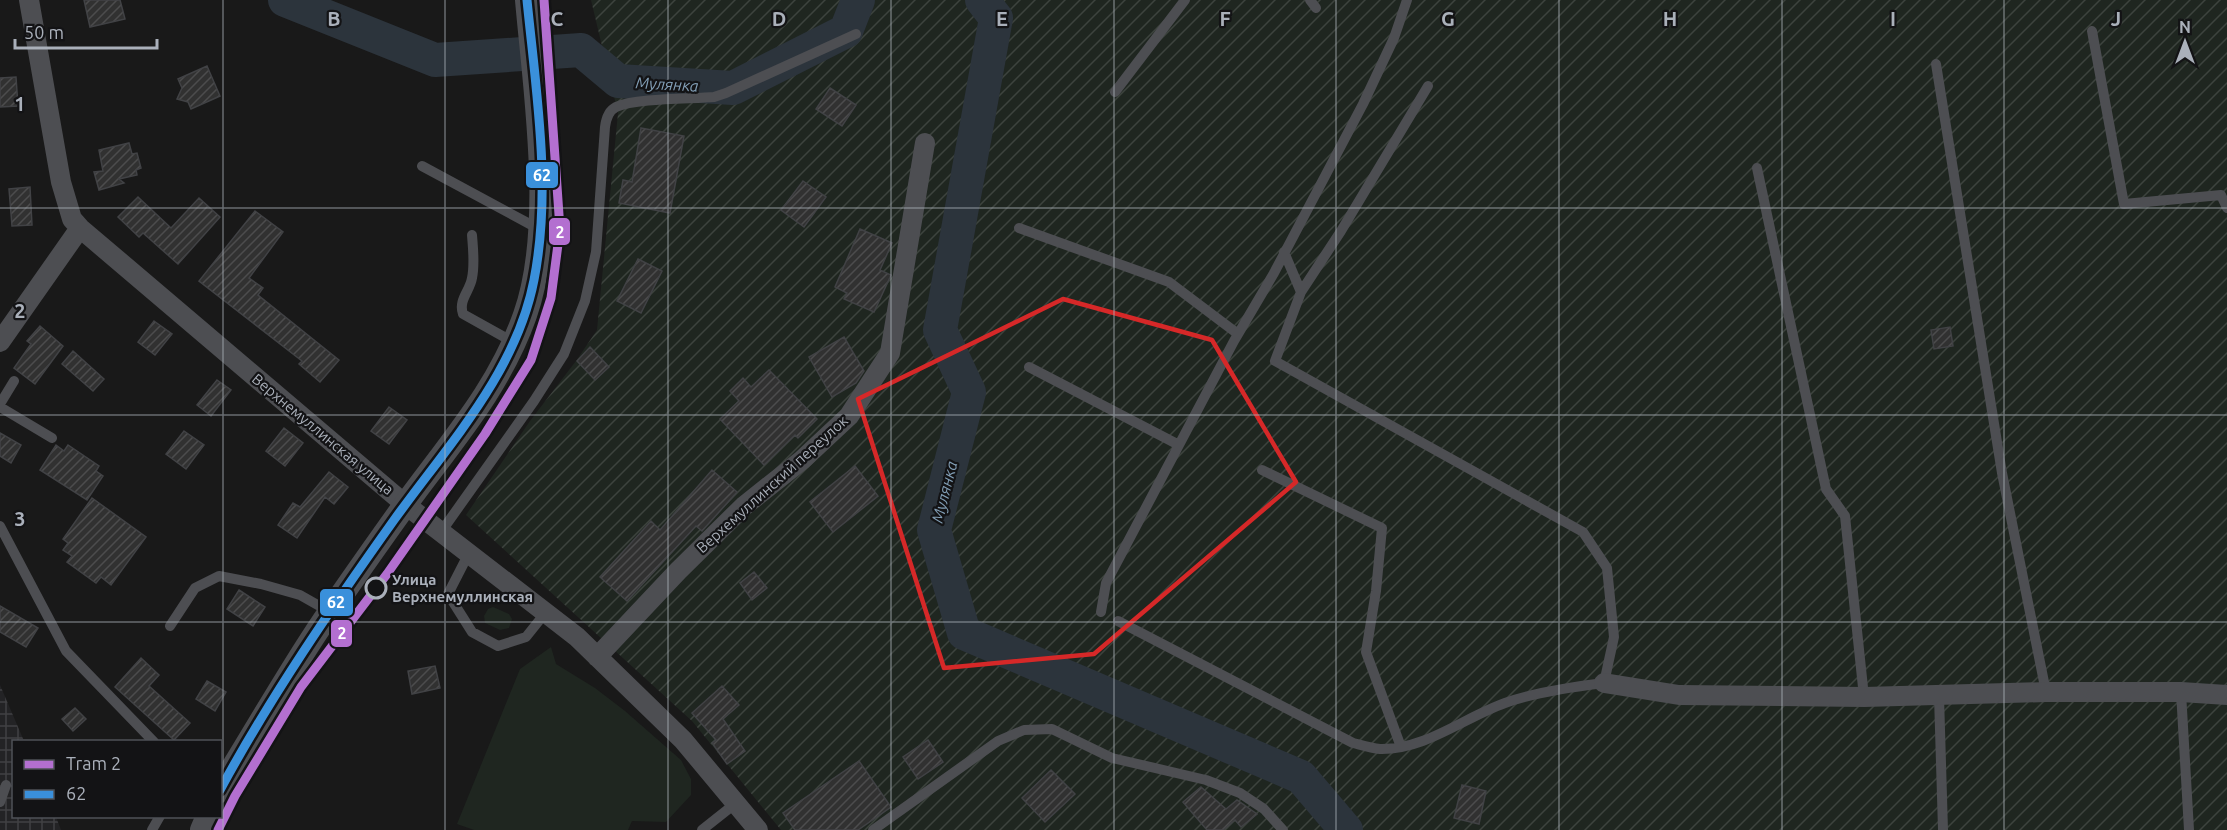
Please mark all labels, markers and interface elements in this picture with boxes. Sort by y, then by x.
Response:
text: B [327,7,341,30]
text: C [551,7,564,30]
text: D [772,7,786,30]
text: E [996,7,1008,30]
text: F [1219,7,1231,30]
text: G [1441,7,1455,30]
text: H [1663,7,1677,30]
text: I [1890,7,1896,30]
text: J [2111,7,2121,30]
scale bar [15,12,158,50]
north arrow [2155,12,2215,72]
text: N [2179,18,2191,36]
text: 50 m [24,22,64,42]
water label: Мулянка [635,73,699,95]
text: 1 [14,92,26,115]
line badge: 62 [525,161,559,189]
text: 62 [533,166,551,184]
line badge: 2 [548,217,571,246]
text: 2 [555,223,565,241]
text: 2 [14,299,26,322]
street label: Верхнемуллинская улица [249,370,397,498]
street label: Верхемуллинский переулок [693,411,851,556]
water label: Мулянка [928,459,960,525]
text: 3 [14,507,26,530]
place label: Улица Верхнемуллинская [392,571,533,605]
marker: Улица Верхнемуллинская [365,577,387,599]
line badge: 62 [319,588,354,617]
text: 62 [327,593,345,611]
line badge: 2 [330,619,353,648]
text: 2 [337,624,347,642]
legend [12,740,222,818]
text: Tram 2 [66,753,121,773]
text: 62 [66,783,86,803]

